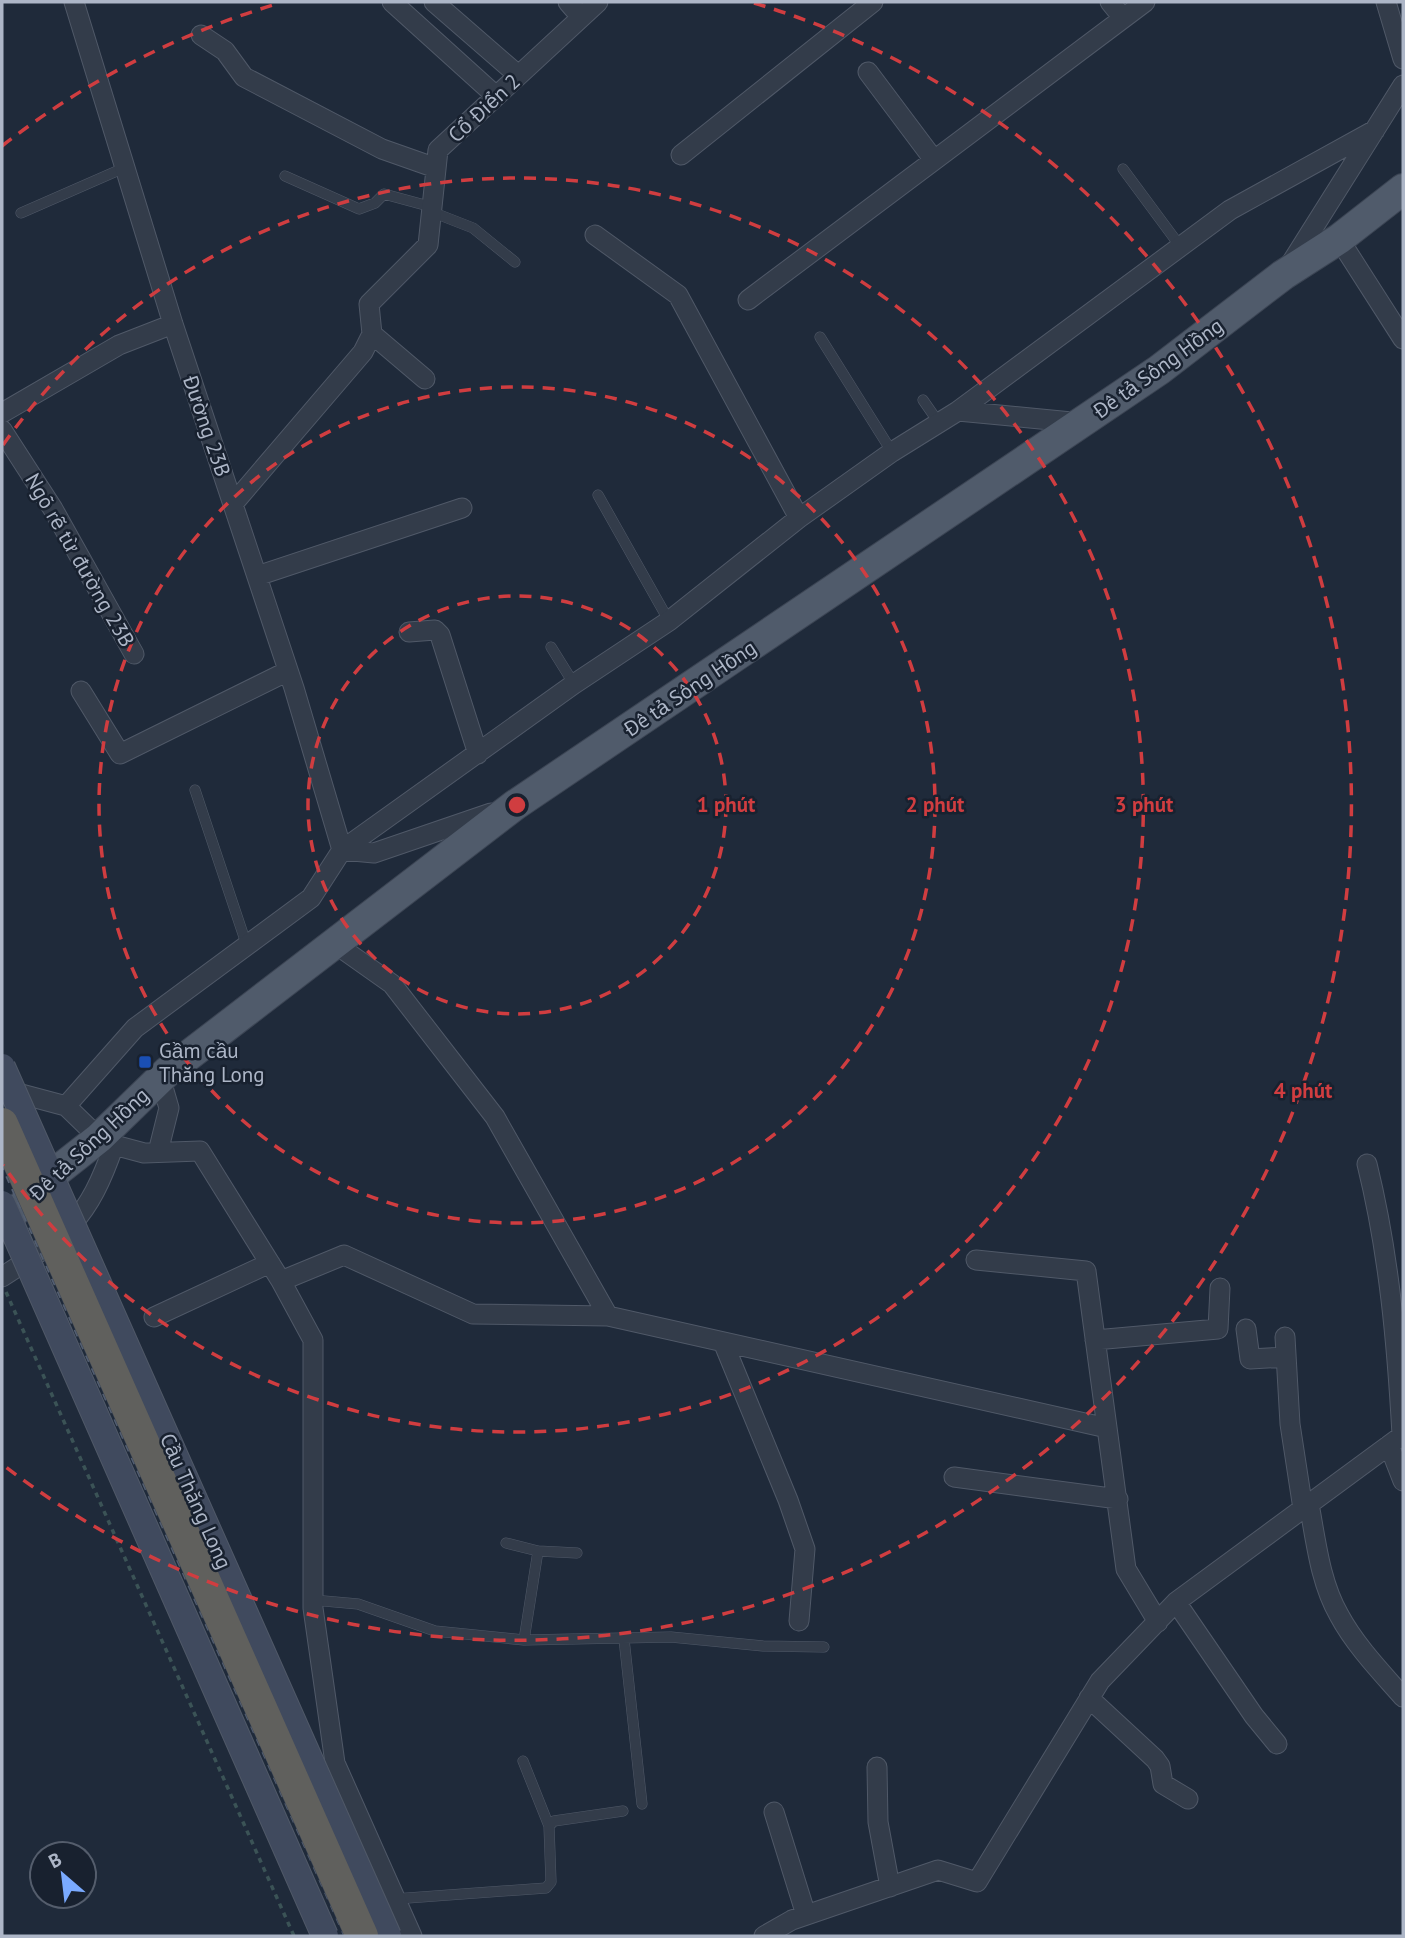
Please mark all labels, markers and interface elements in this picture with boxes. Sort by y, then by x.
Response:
street label: Cổ Điển 2 [442,68,526,148]
street label: Đê tả Sông Hồng [1087,312,1228,425]
street label: Đường 23B [177,371,237,480]
street label: Ngõ rẽ từ đường 23B [19,468,141,652]
street label: Đê tả Sông Hồng [618,634,761,743]
text: 1 phút [697,791,756,818]
text: 2 phút [906,791,965,818]
text: 3 phút [1115,791,1174,818]
centre of rings [505,793,529,817]
place label: Gầm cầu Thăng Long [159,1037,265,1088]
marker: Gầm cầu Thăng Long [137,1054,153,1070]
text: 4 phút [1274,1077,1333,1104]
street label: Đê tả Sông Hồng [23,1082,154,1207]
street label: Cầu Thăng Long [154,1429,238,1573]
north arrow [28,1840,98,1910]
text: B [44,1847,66,1873]

